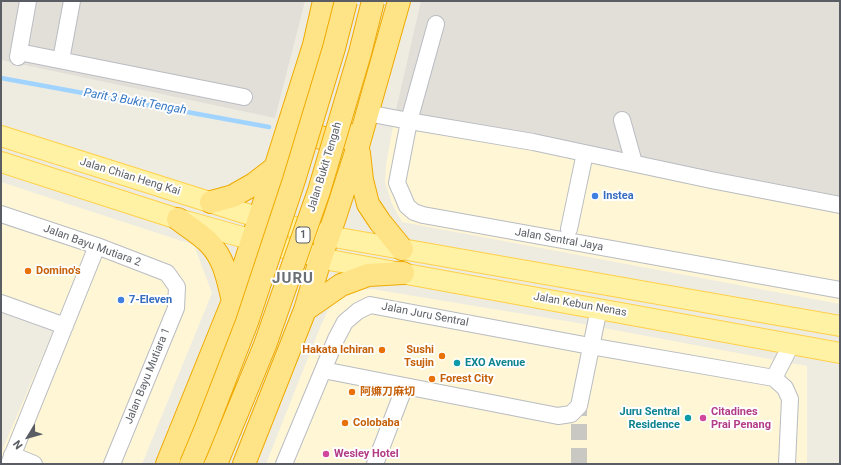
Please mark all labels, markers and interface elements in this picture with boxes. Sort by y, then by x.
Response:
water label: Parit 3 Bukit Tengah [83,86,187,118]
street label: Jalan Bukit Tengah [305,121,345,213]
street label: Jalan Chian Heng Kai [78,155,182,199]
place label: Instea [603,189,634,203]
marker: Instea [590,191,600,201]
street label: Jalan Bayu Mutiara 2 [42,222,142,270]
street label: Jalan Sentral Jaya [514,226,604,254]
road number: 1 [296,227,310,243]
place label: Domino's [36,264,81,278]
marker: Domino's [23,266,33,276]
district label: JURU [272,270,314,288]
street label: Jalan Kebun Nenas [532,290,628,320]
place label: 7-Eleven [129,293,172,307]
marker: 7-Eleven [116,295,126,305]
street label: Jalan Juru Sentral [380,300,470,330]
street label: Jalan Bayu Mutiara 1 [123,326,173,426]
place label: Hakata Ichiran [302,343,374,357]
place label: Sushi Tsujin [404,343,434,369]
marker: Hakata Ichiran [377,345,387,355]
marker: Sushi Tsujin [437,351,447,361]
place label: EXO Avenue [465,356,525,370]
marker: EXO Avenue [452,358,462,368]
place label: Forest City [440,372,493,386]
marker: Forest City [427,374,437,384]
place label: 阿嫲刀麻切 [360,385,415,399]
marker: 阿嫲刀麻切 [347,387,357,397]
place label: Juru Sentral Residence [620,405,680,431]
place label: Citadines Prai Penang [711,405,771,431]
marker: Juru Sentral Residence [683,413,693,423]
marker: Citadines Prai Penang [698,413,708,423]
place label: Colobaba [353,416,400,430]
north arrow [8,417,48,457]
marker: Colobaba [340,418,350,428]
text: N [10,438,26,452]
place label: Wesley Hotel [334,447,399,461]
marker: Wesley Hotel [321,449,331,459]

